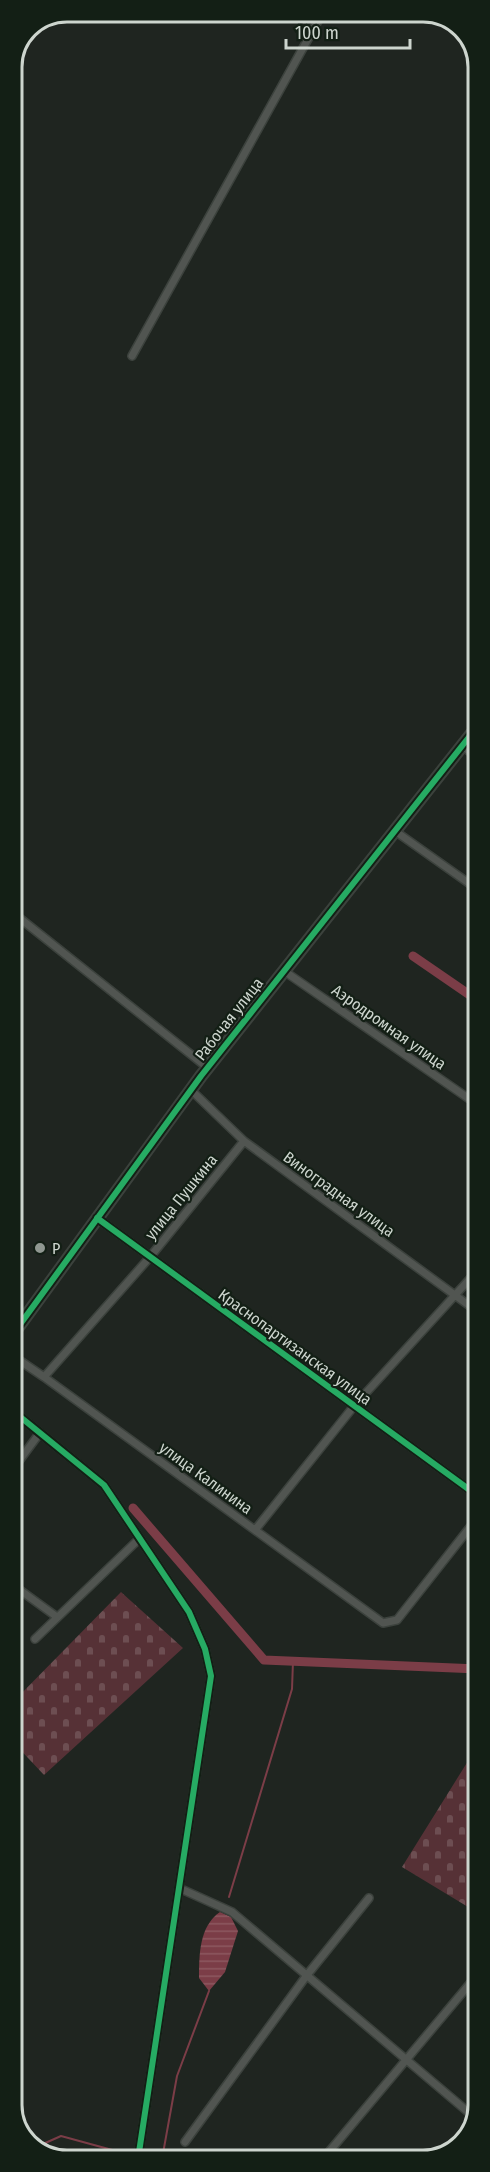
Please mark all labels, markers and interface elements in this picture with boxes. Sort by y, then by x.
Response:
scale bar [286,12,410,50]
text: 100 m [295,22,339,44]
street label: Рабочая улица [191,974,267,1064]
street label: Аэродромная улица [328,980,450,1074]
street label: Виноградная улица [280,1147,398,1241]
street label: улица Пушкина [141,1150,221,1244]
place label: Р [52,1239,60,1258]
marker: Р [33,1241,47,1255]
street label: Краснопартизанская улица [215,1285,376,1409]
street label: улица Калинина [156,1438,256,1518]

